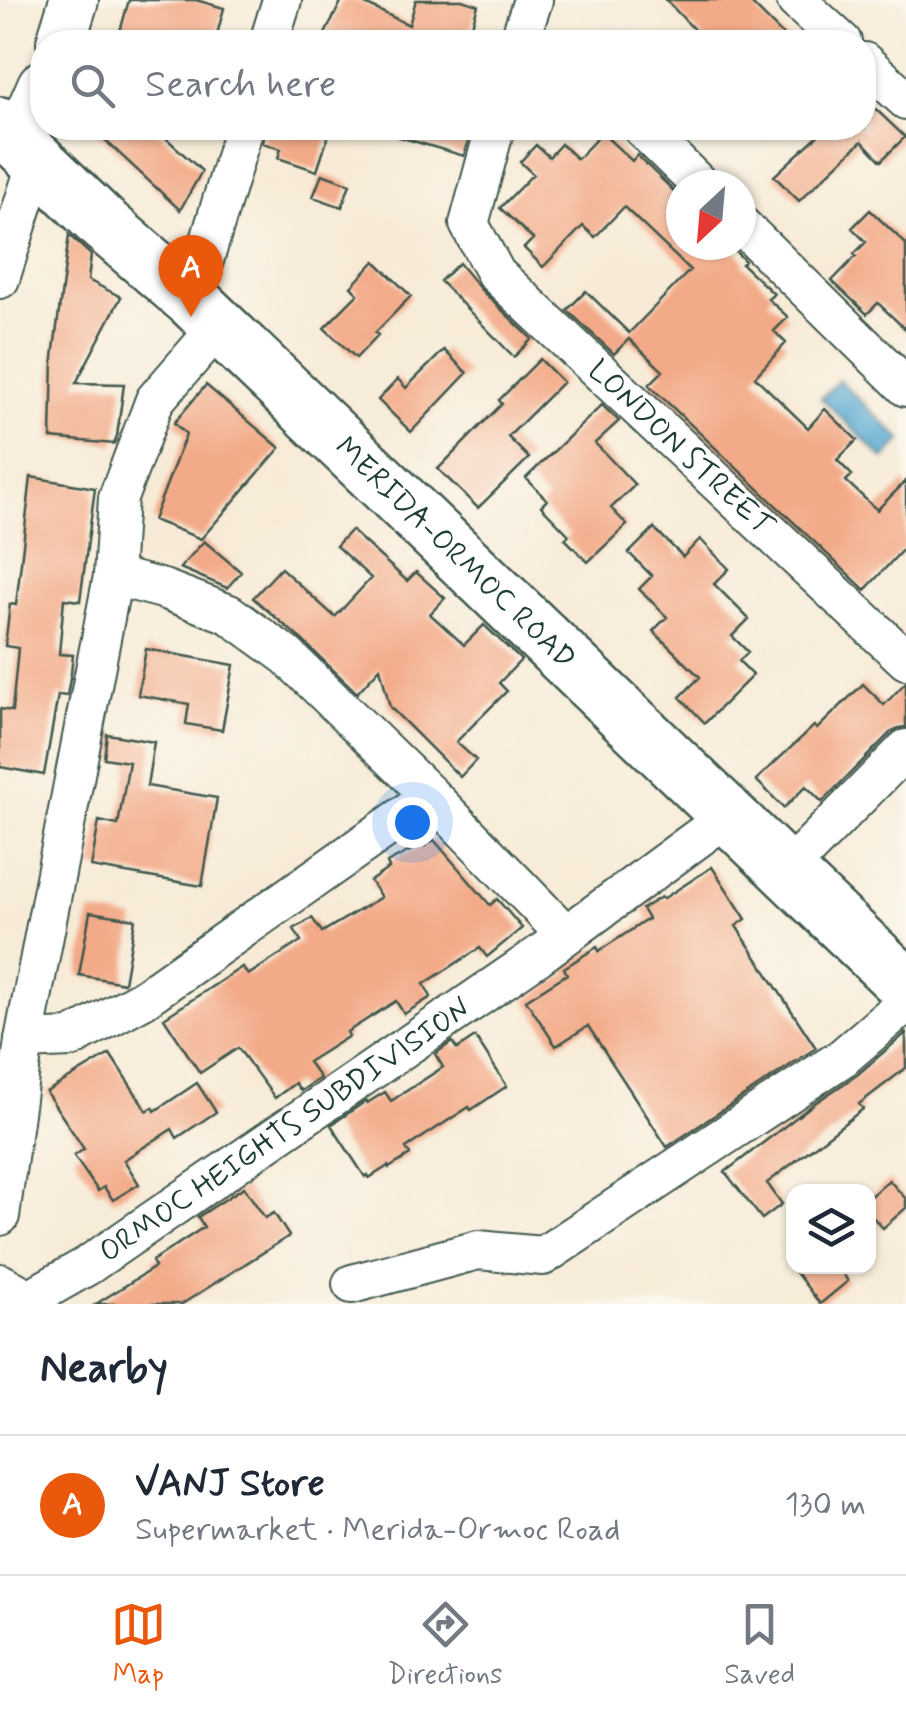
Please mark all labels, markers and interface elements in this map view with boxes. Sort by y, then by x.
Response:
search box [30,30,876,140]
icon: search [65,58,120,113]
text: Search here [145,61,336,110]
north arrow [666,170,756,260]
pin: A [158,234,224,317]
street label: LONDON STREET [580,351,783,546]
street label: MERIDA-ORMOC ROAD [326,428,584,678]
your location [387,797,438,848]
street label: ORMOC HEIGHTS SUBDIVISION [92,989,478,1271]
map controls [786,1184,876,1274]
button: layers [786,1184,876,1274]
text: Nearby [40,1342,168,1397]
text: VANJ Store [135,1460,325,1509]
text: A [62,1484,83,1526]
text: 130 m [785,1484,866,1526]
text: Supermarket · Merida-Ormoc Road [135,1509,620,1551]
tab: Map [111,1597,166,1694]
tab: Directions [388,1597,503,1694]
tab: Saved [724,1597,795,1694]

